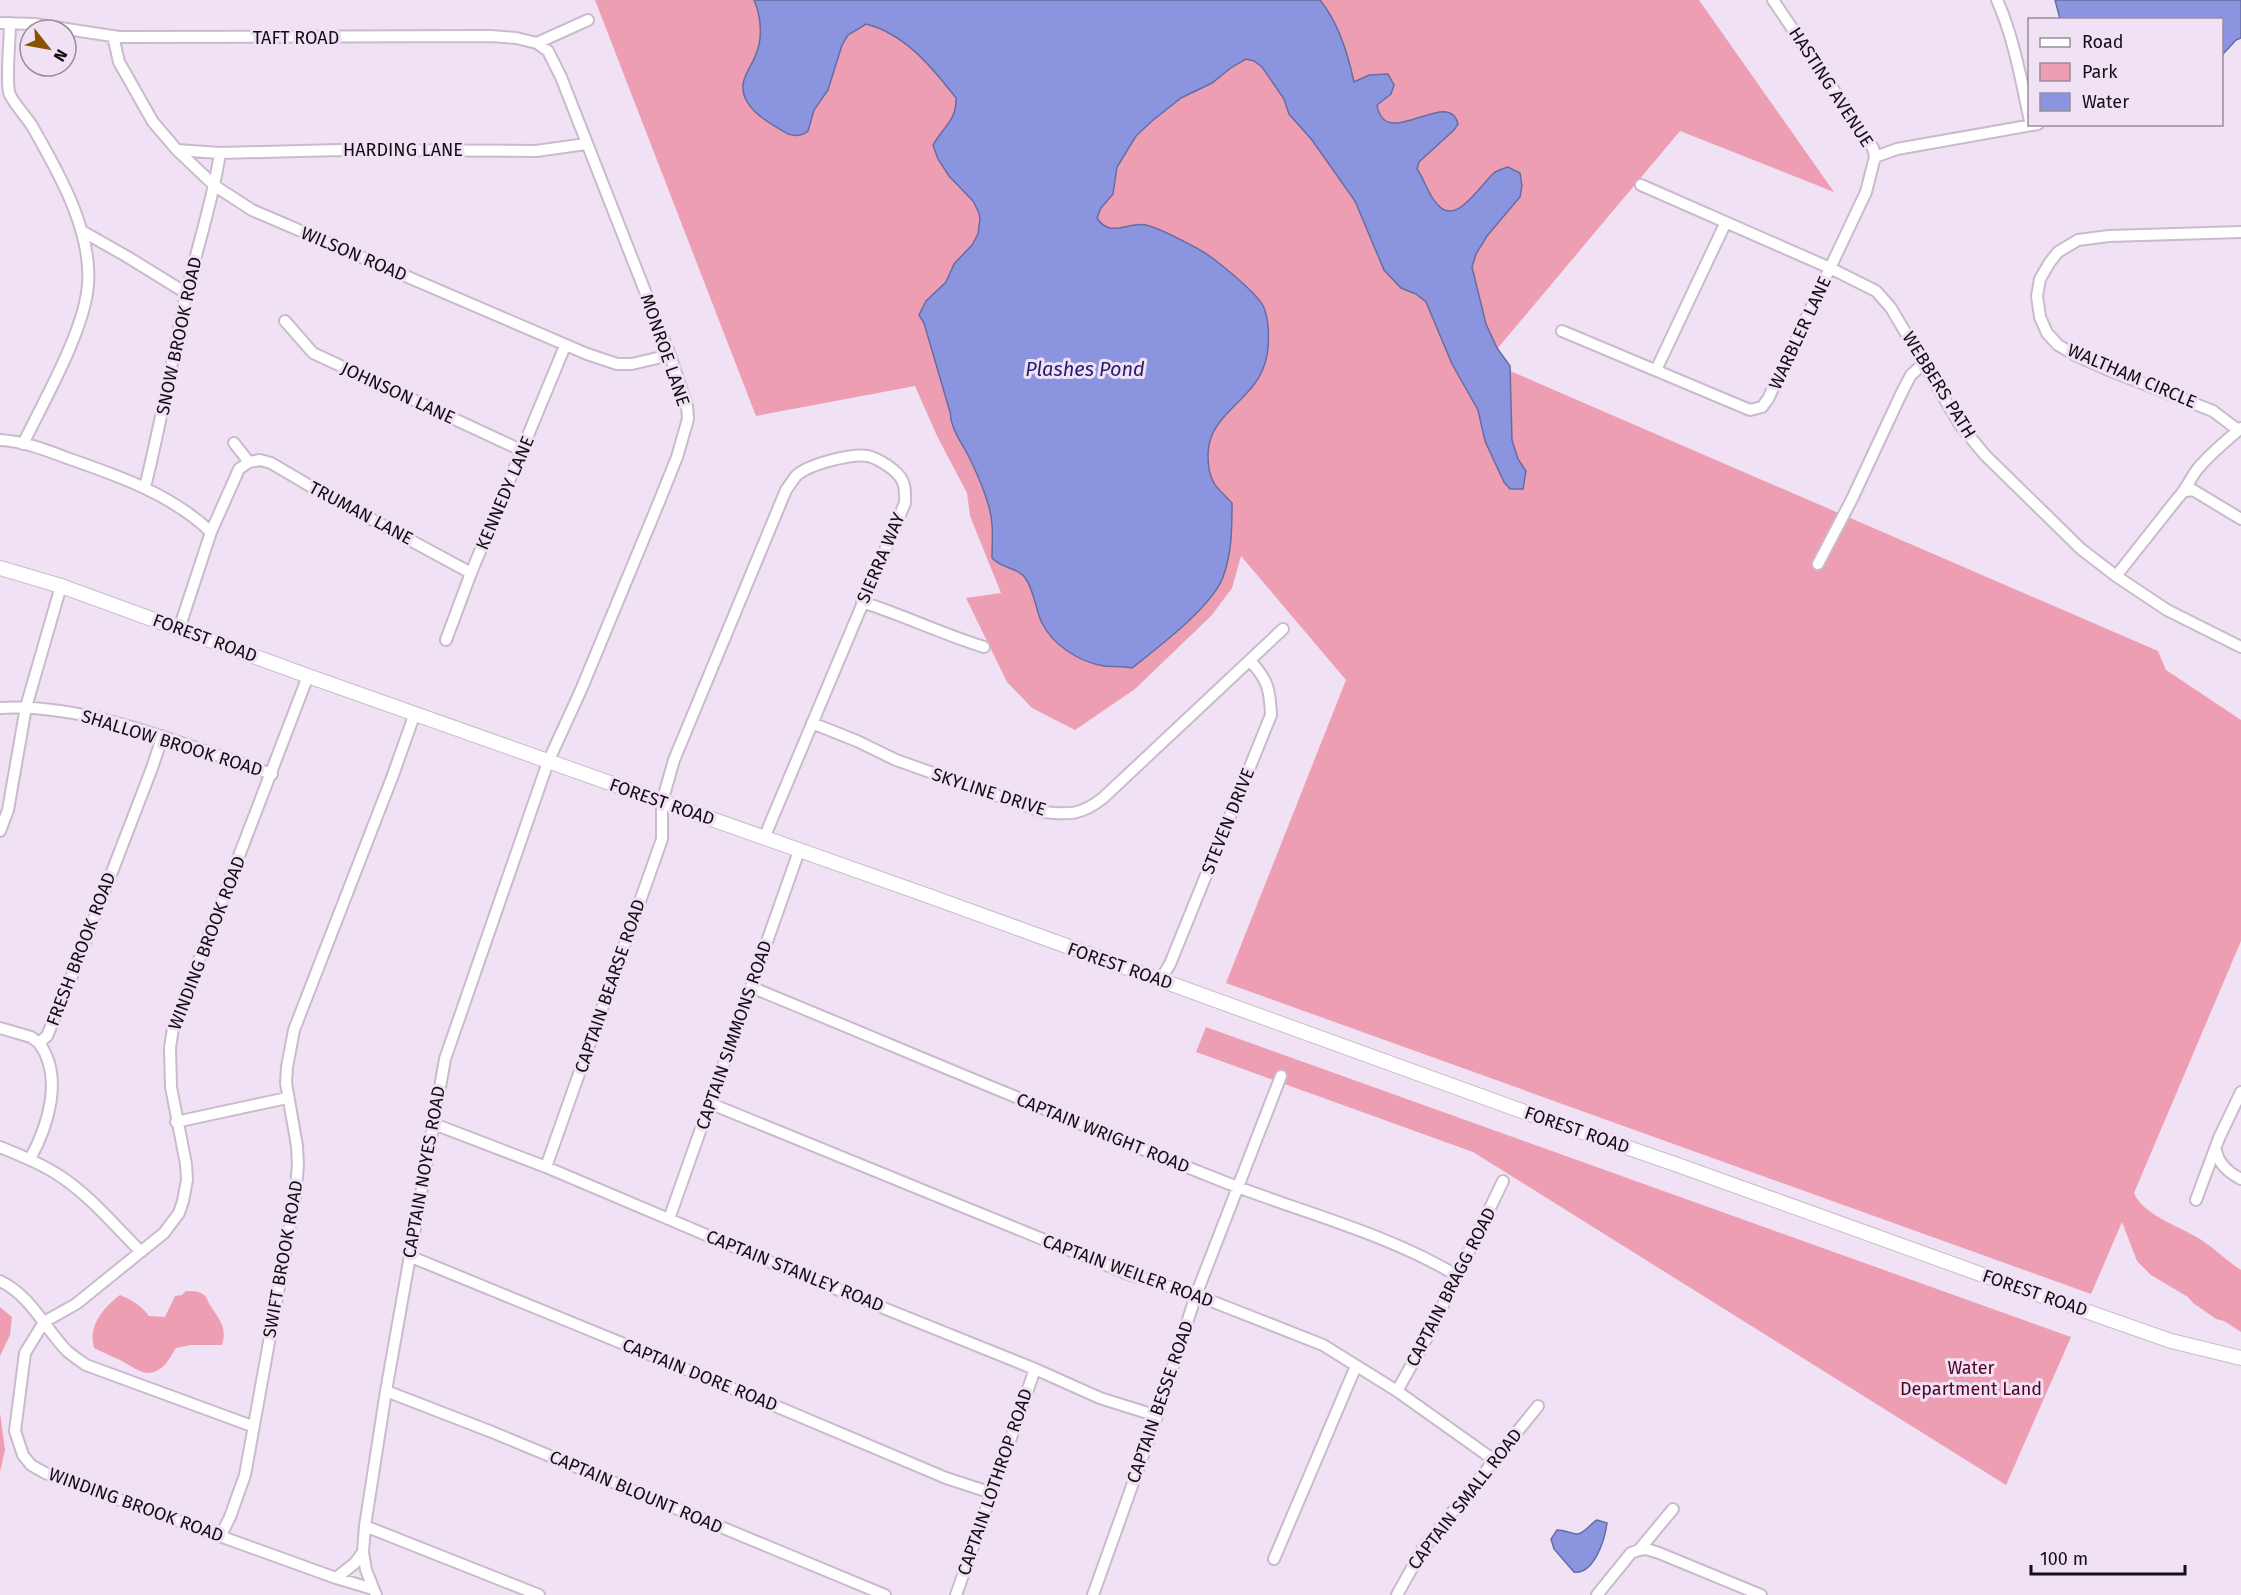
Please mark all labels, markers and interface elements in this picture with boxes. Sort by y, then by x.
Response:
north arrow [18,18,78,78]
legend [2028,18,2223,126]
street label: HASTING AVENUE [1784,23,1878,151]
street label: TAFT ROAD [253,27,339,49]
text: Road [2082,31,2124,53]
text: N [50,46,71,65]
text: Park [2082,61,2118,83]
text: Water [2082,91,2129,113]
street label: HARDING LANE [343,139,463,161]
street label: WILSON ROAD [298,222,410,286]
street label: SNOW BROOK ROAD [151,255,207,417]
street label: WARBLER LANE [1764,273,1836,393]
street label: MONROE LANE [635,291,695,409]
street label: WEBBERS PATH [1897,328,1981,442]
street label: WALTHAM CIRCLE [2064,339,2200,413]
street label: JOHNSON LANE [338,357,458,429]
water label: Plashes Pond [1025,357,1145,381]
street label: KENNEDY LANE [471,433,539,553]
street label: TRUMAN LANE [305,476,417,550]
street label: SIERRA WAY [852,510,910,606]
street label: FOREST ROAD [150,609,260,667]
street label: SHALLOW BROOK ROAD [79,705,265,781]
street label: SKYLINE DRIVE [929,763,1049,821]
street label: STEVEN DRIVE [1197,765,1259,877]
street label: FOREST ROAD [607,774,717,830]
street label: WINDING BROOK ROAD [164,853,250,1033]
street label: FRESH BROOK ROAD [42,869,120,1029]
street label: CAPTAIN BEARSE ROAD [570,896,650,1076]
street label: CAPTAIN SIMMONS ROAD [691,937,777,1133]
street label: FOREST ROAD [1065,938,1175,994]
street label: CAPTAIN NOYES ROAD [398,1084,450,1260]
street label: CAPTAIN WRIGHT ROAD [1013,1088,1193,1178]
street label: FOREST ROAD [1522,1102,1632,1158]
street label: SWIFT BROOK ROAD [258,1179,308,1339]
street label: CAPTAIN BRAGG ROAD [1401,1204,1501,1370]
street label: CAPTAIN STANLEY ROAD [703,1225,887,1317]
street label: CAPTAIN WEILER ROAD [1039,1230,1217,1312]
street label: FOREST ROAD [1980,1265,2090,1321]
street label: CAPTAIN BESSE ROAD [1122,1318,1198,1486]
street label: CAPTAIN DORE ROAD [619,1334,781,1416]
park label: Water Department Land [1900,1357,2042,1400]
street label: CAPTAIN LOTHROP ROAD [953,1386,1037,1578]
street label: CAPTAIN SMALL ROAD [1403,1424,1527,1574]
street label: CAPTAIN BLOUNT ROAD [546,1445,726,1539]
street label: WINDING BROOK ROAD [45,1463,227,1547]
scale bar [2031,1538,2186,1576]
text: 100 m [2040,1548,2088,1570]

